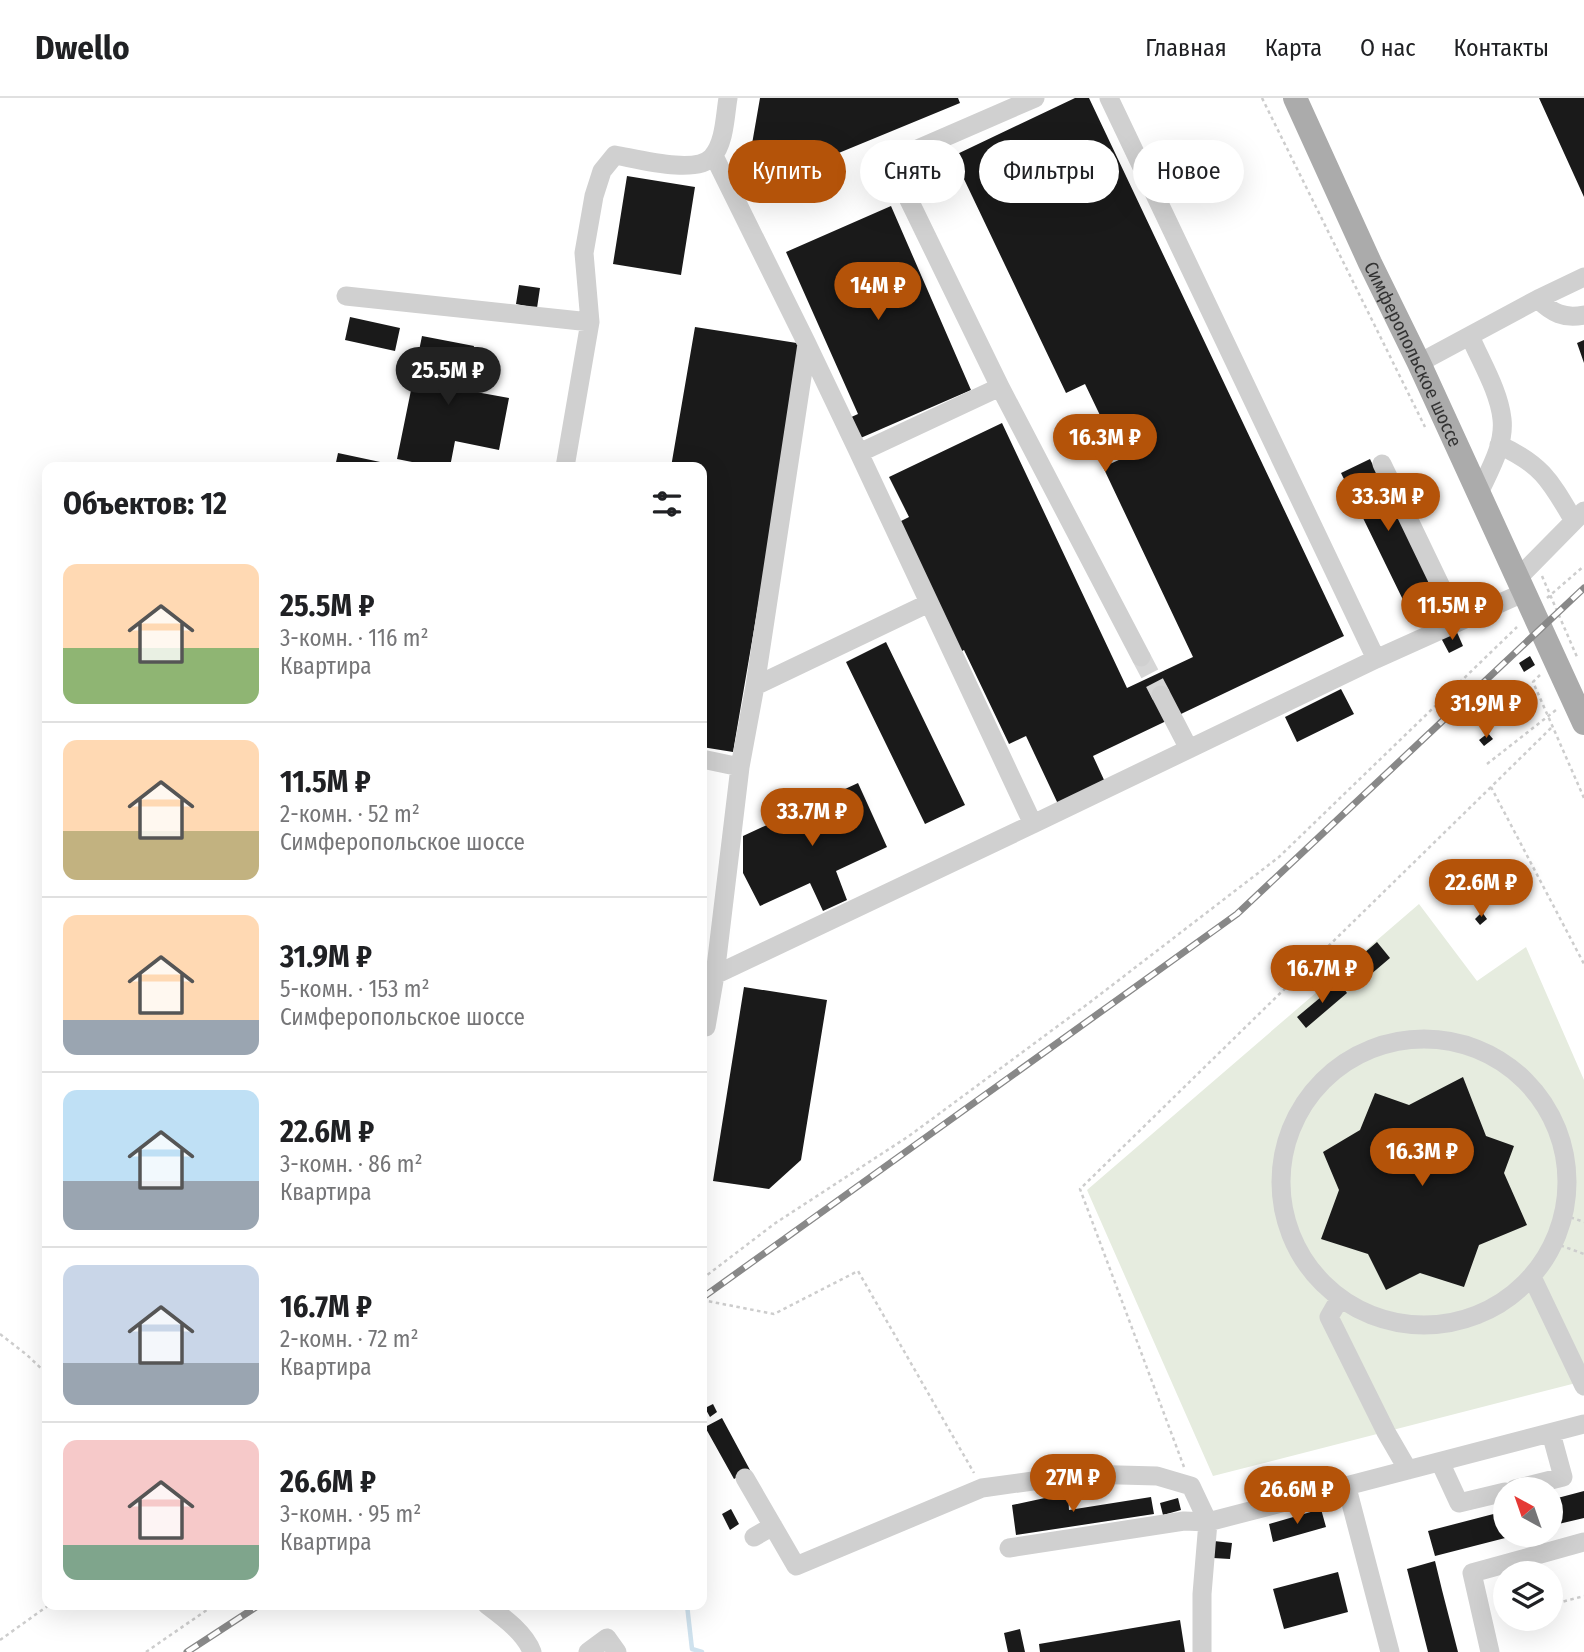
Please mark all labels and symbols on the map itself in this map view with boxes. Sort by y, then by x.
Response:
street label: Симферопольское шоссе [1359,258,1467,450]
pin: 14M ₽ [829,262,927,322]
pin: 25.5M ₽ [383,348,513,407]
pin: 16.3M ₽ [1040,414,1170,474]
pin: 33.3M ₽ [1323,474,1453,533]
pin: 11.5M ₽ [1387,582,1517,642]
pin: 31.9M ₽ [1421,680,1551,740]
pin: 33.7M ₽ [747,788,877,848]
pin: 22.6M ₽ [1416,860,1546,919]
pin: 16.7M ₽ [1257,946,1387,1005]
pin: 16.3M ₽ [1357,1128,1487,1188]
pin: 27M ₽ [1024,1454,1122,1514]
pin: 26.6M ₽ [1232,1466,1362,1526]
north arrow [1493,1477,1563,1547]

